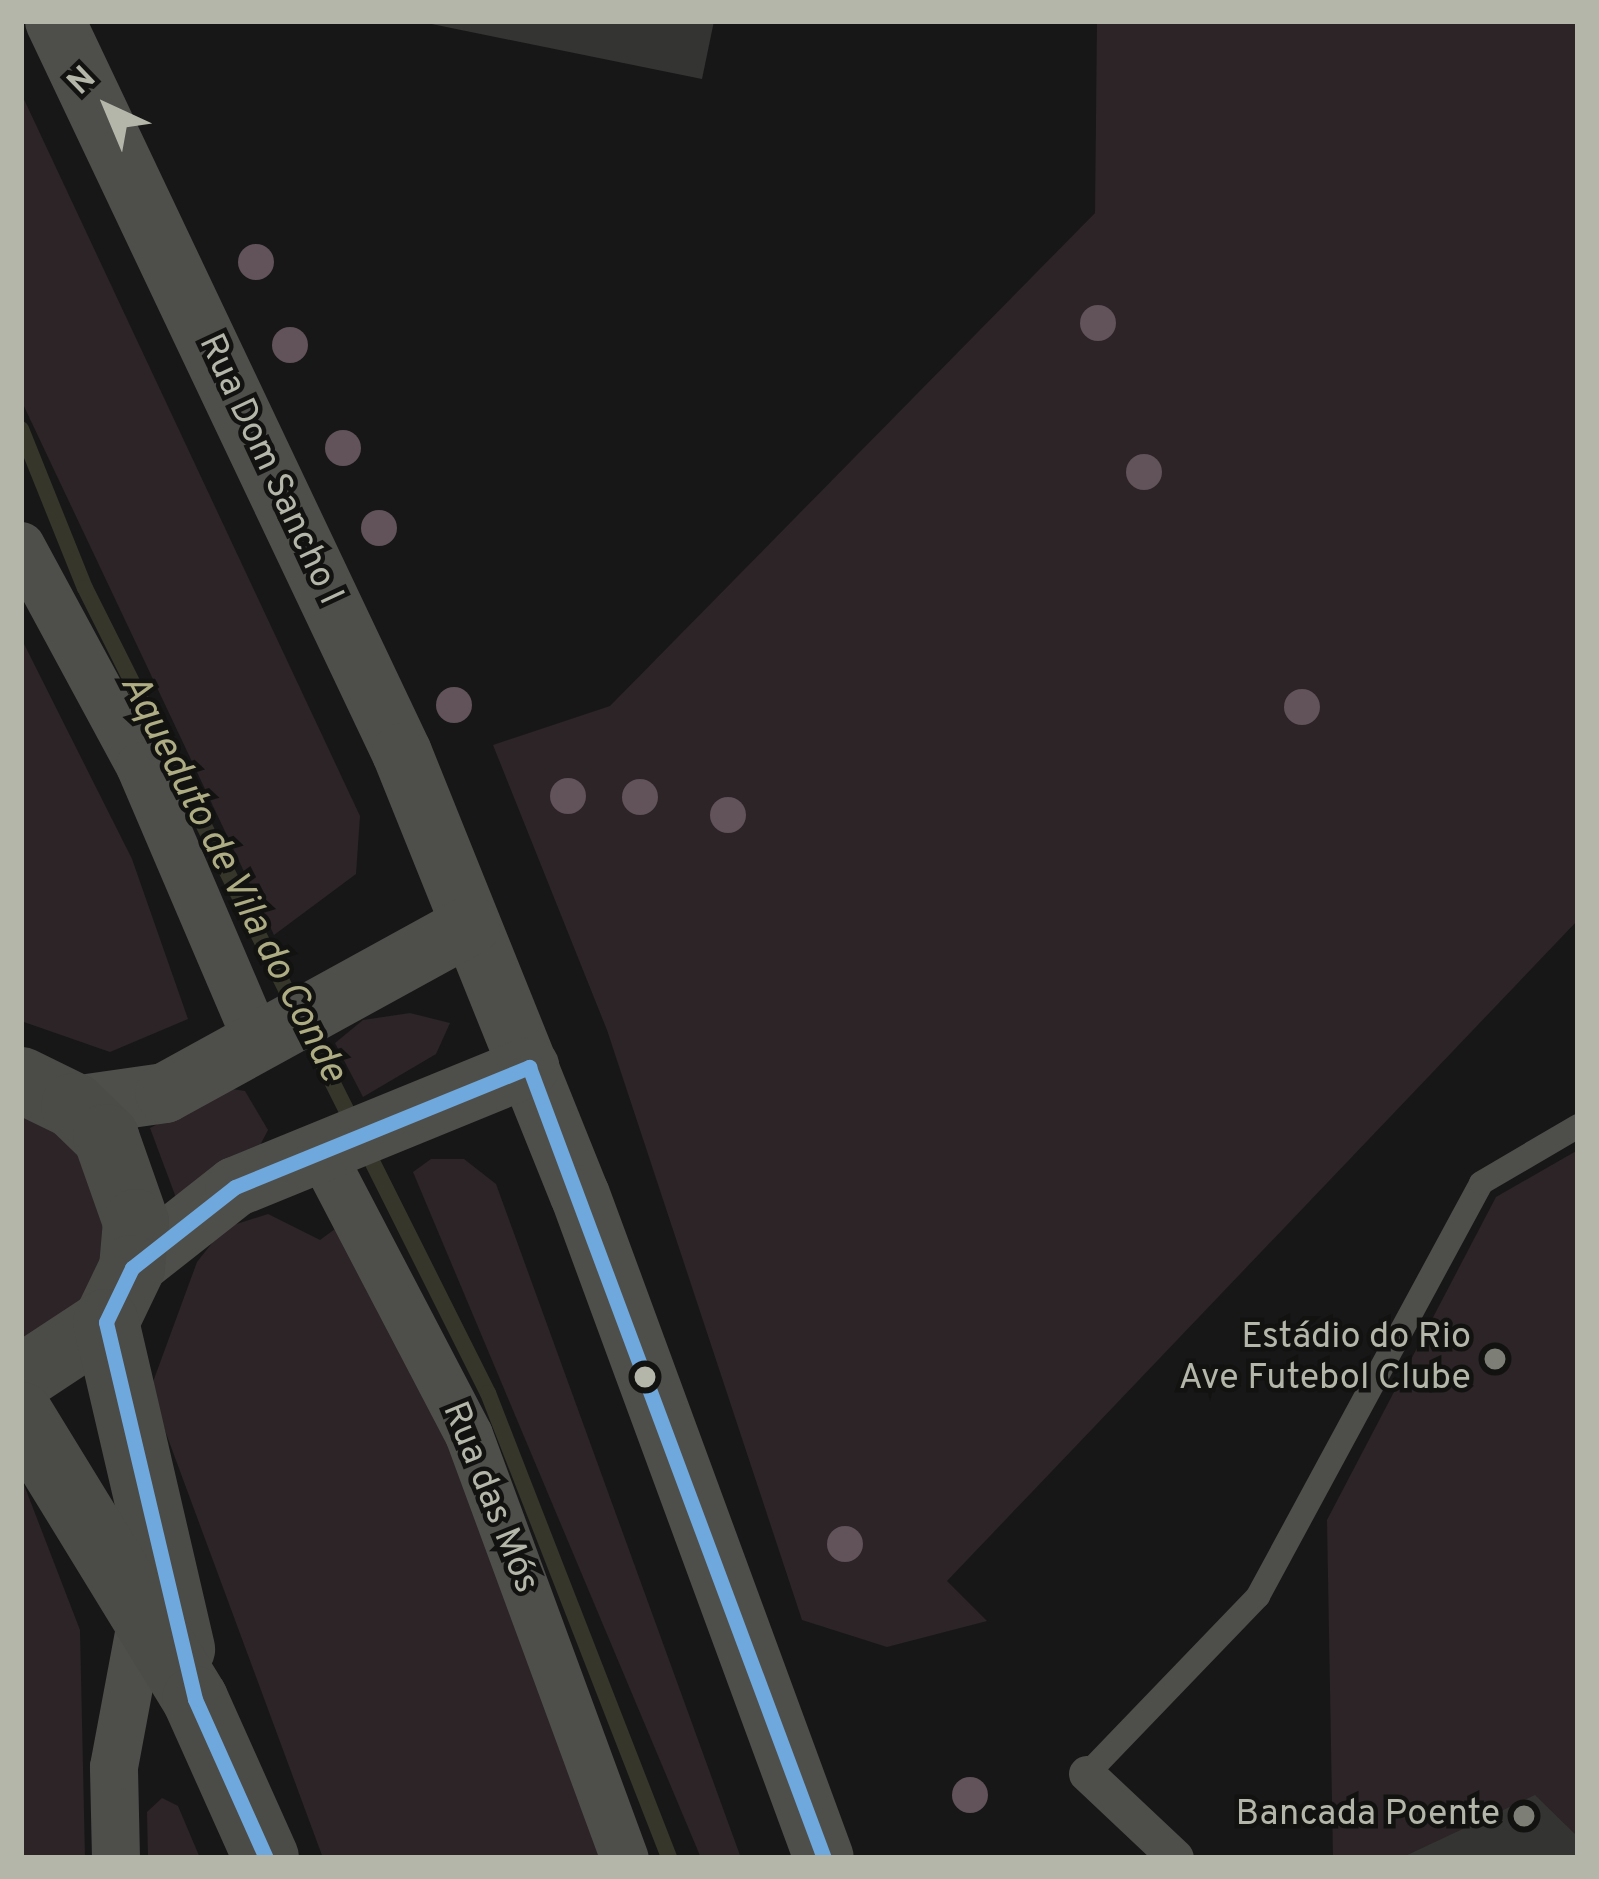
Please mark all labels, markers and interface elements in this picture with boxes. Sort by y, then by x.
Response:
north arrow [48,48,168,168]
text: N [60,59,106,105]
street label: Rua Dom Sancho I [187,328,351,612]
water label: Aqueduto de Vila do Conde [107,666,355,1092]
place label: Estádio do Rio Ave Futebol Clube [1178,1316,1471,1401]
marker: Estádio do Rio Ave Futebol Clube [1482,1346,1508,1372]
unlabelled marker [634,1366,656,1388]
street label: Rua das Mós [431,1396,547,1600]
place label: Bancada Poente [1236,1794,1500,1838]
marker: Bancada Poente [1511,1803,1537,1829]

